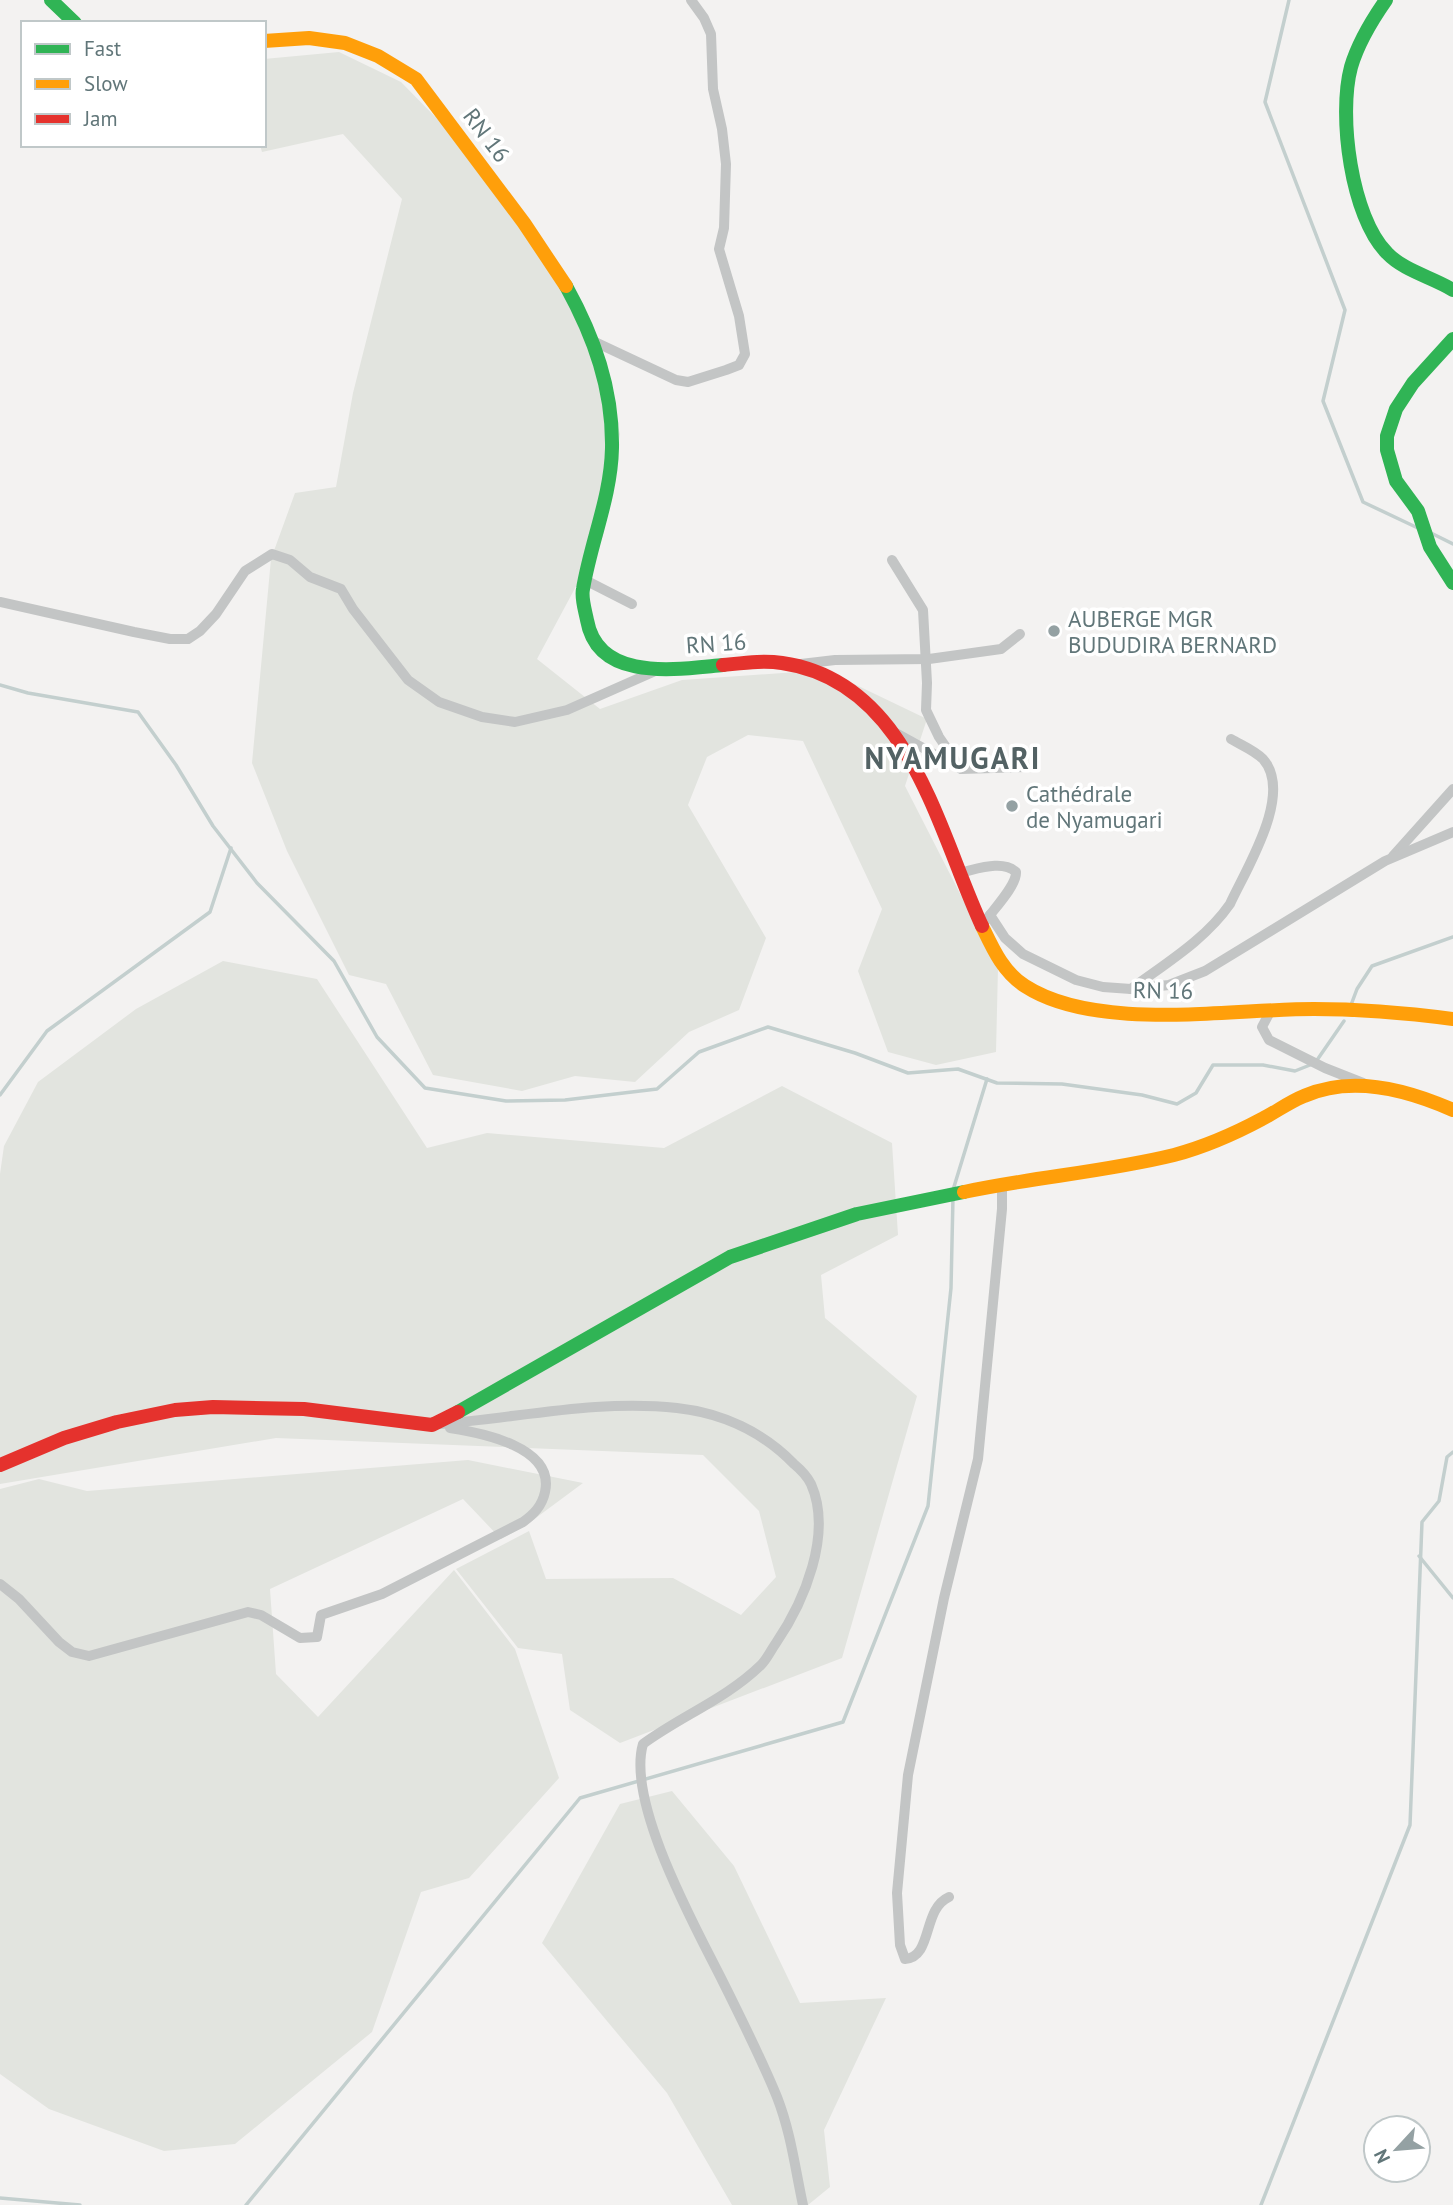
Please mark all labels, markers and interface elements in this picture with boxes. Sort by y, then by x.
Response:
legend [21,21,266,147]
text: Fast [84,35,121,62]
text: Slow [84,70,128,97]
street label: RN 16 [457,102,517,168]
text: Jam [83,105,118,132]
place label: AUBERGE MGR BUDUDIRA BERNARD [1068,604,1277,659]
marker: AUBERGE MGR BUDUDIRA BERNARD [1046,623,1062,639]
street label: RN 16 [685,626,747,660]
district label: NYAMUGARI [865,738,1041,777]
place label: Cathédrale de Nyamugari [1026,779,1163,834]
marker: Cathédrale de Nyamugari [1004,798,1020,814]
street label: RN 16 [1133,975,1193,1005]
north arrow [1362,2114,1432,2184]
text: N [1368,2146,1395,2167]

